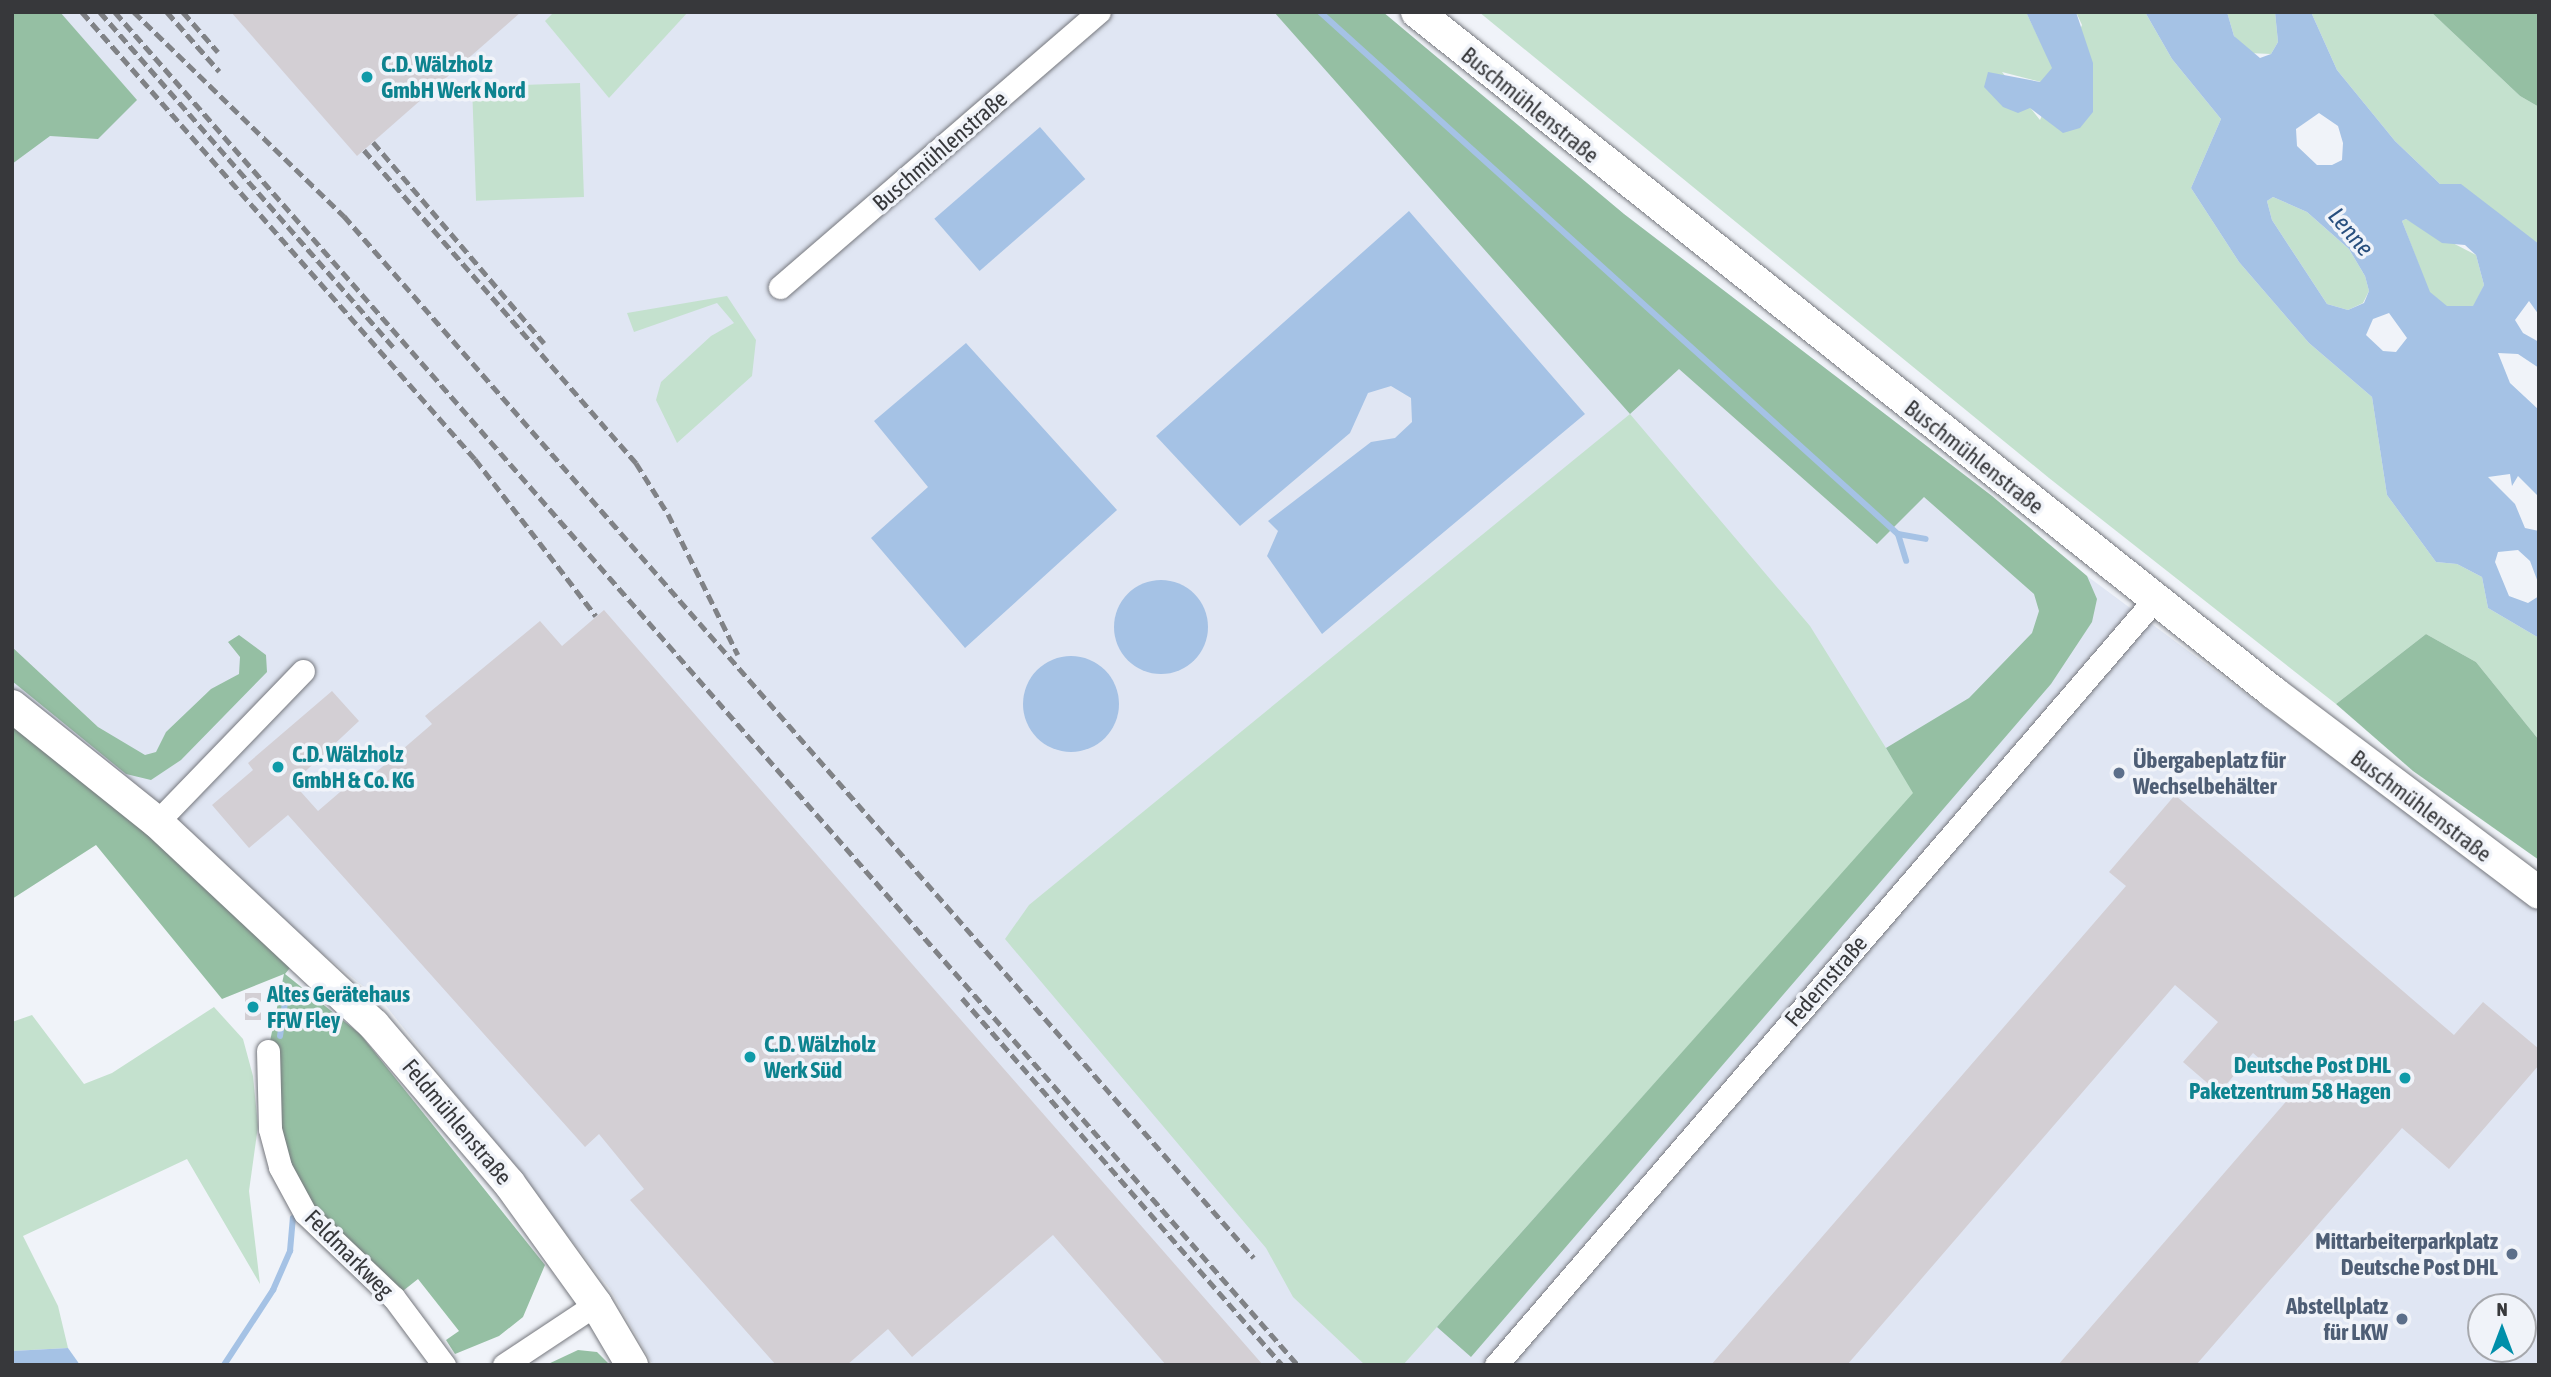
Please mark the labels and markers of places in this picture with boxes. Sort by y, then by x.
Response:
place label: C.D. Wälzholz GmbH Werk Nord [381,50,526,104]
marker: C.D. Wälzholz GmbH Werk Nord [359,69,375,85]
place label: C.D. Wälzholz GmbH & Co. KG [292,740,414,794]
place label: Übergabeplatz für Wechselbehälter [2133,746,2285,800]
marker: C.D. Wälzholz GmbH & Co. KG [270,759,286,775]
marker: Übergabeplatz für Wechselbehälter [2111,765,2127,781]
place label: Altes Gerätehaus FFW Fley [267,980,410,1034]
marker: Altes Gerätehaus FFW Fley [245,999,261,1015]
place label: C.D. Wälzholz Werk Süd [764,1030,876,1084]
marker: C.D. Wälzholz Werk Süd [742,1049,758,1065]
place label: Deutsche Post DHL Paketzentrum 58 Hagen [2189,1051,2391,1105]
marker: Deutsche Post DHL Paketzentrum 58 Hagen [2397,1070,2413,1086]
place label: Mittarbeiterparkplatz Deutsche Post DHL [2315,1227,2498,1281]
marker: Mittarbeiterparkplatz Deutsche Post DHL [2504,1246,2520,1262]
place label: Abstellplatz für LKW [2286,1292,2388,1346]
marker: Abstellplatz für LKW [2394,1311,2410,1327]

